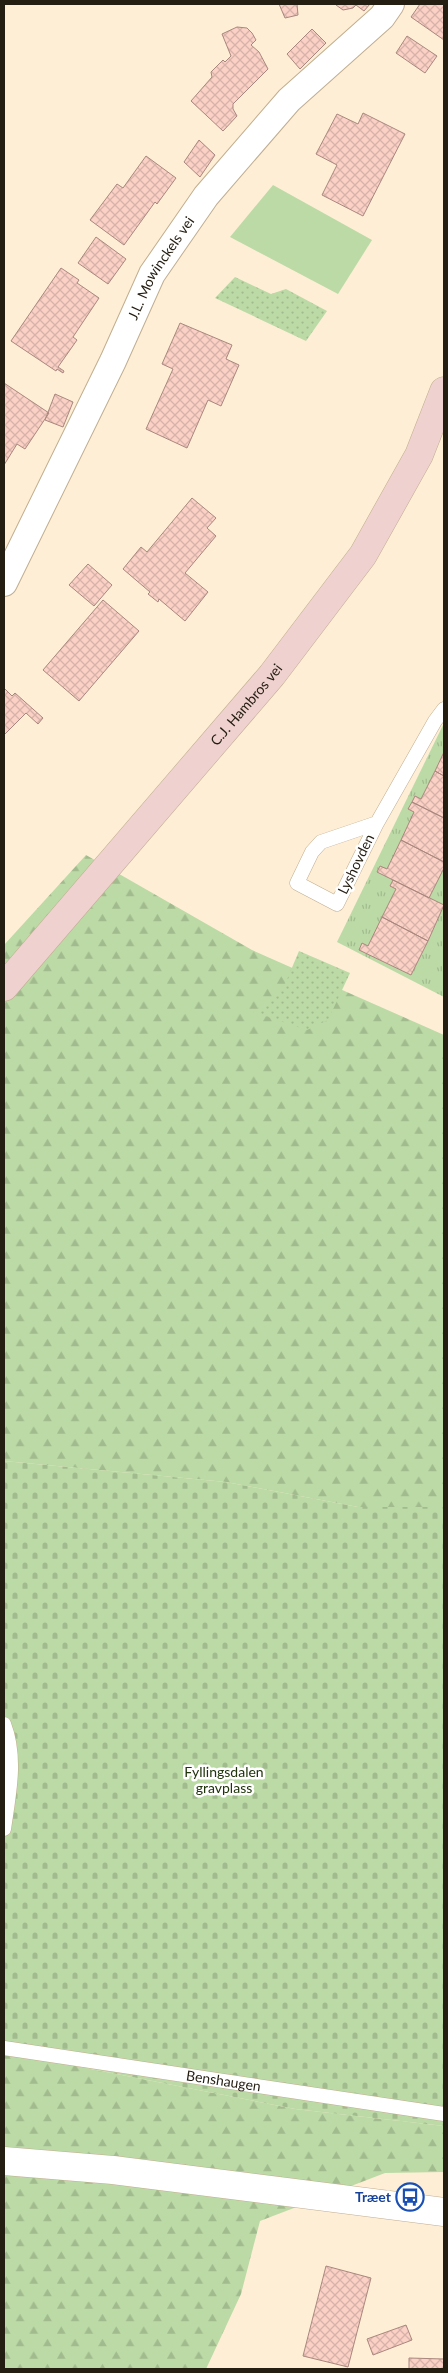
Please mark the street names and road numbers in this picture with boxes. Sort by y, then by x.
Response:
street label: J.L. Mowinckels vei [124,213,197,322]
street label: C.J. Hambros vei [206,660,285,749]
street label: Lyshovden [334,831,377,897]
street label: Benshaugen [185,2066,262,2094]

